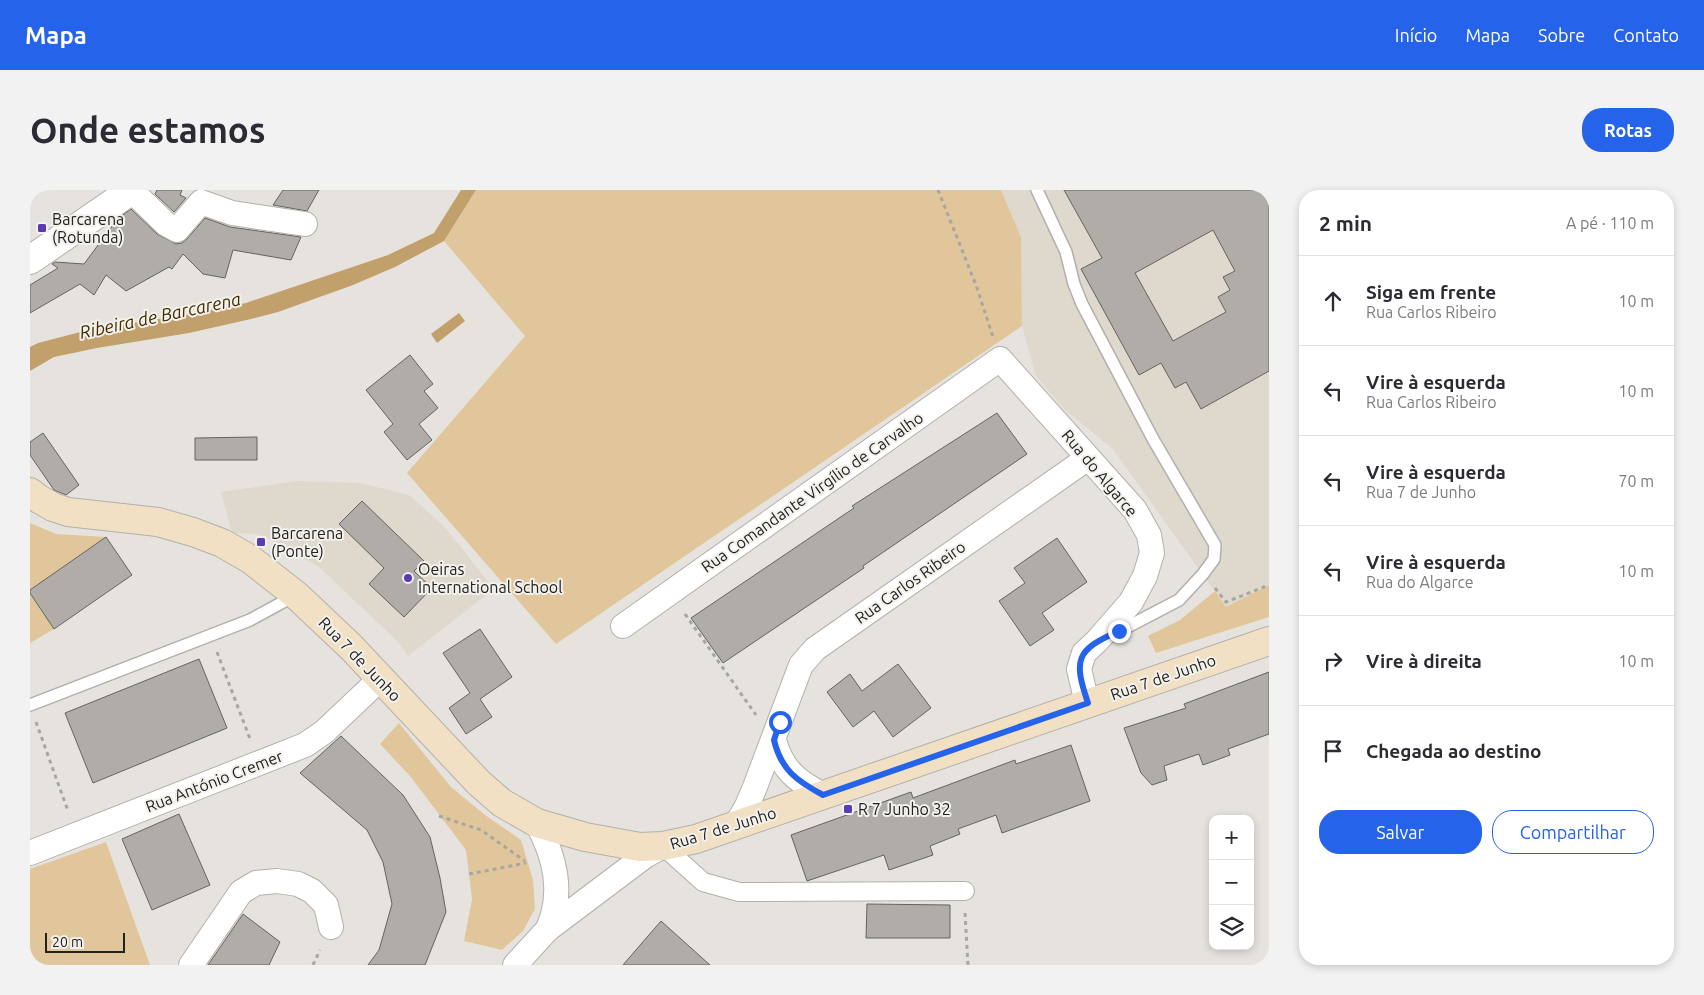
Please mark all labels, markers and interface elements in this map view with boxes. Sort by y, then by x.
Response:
text: Mapa [25,22,87,49]
text: Início [1395,25,1437,45]
text: Mapa [1465,25,1510,45]
text: Sobre [1538,25,1585,45]
text: Contato [1613,25,1679,45]
button: Rotas [1582,108,1674,152]
text: Onde estamos [30,110,265,150]
place label: Barcarena (Rotunda) [52,210,124,247]
text: 2 min [1319,211,1372,235]
text: A pé · 110 m [1566,214,1654,232]
marker: Barcarena (Rotunda) [36,222,48,234]
text: Siga em frente [1366,281,1496,303]
icon: ahead [1319,287,1347,315]
water label: Ribeira de Barcarena [78,288,243,342]
text: 10 m [1618,292,1654,310]
text: Rua Carlos Ribeiro [1366,303,1497,321]
text: Vire à esquerda [1366,371,1506,393]
icon: left [1319,377,1347,405]
text: 10 m [1618,382,1654,400]
text: Rua Carlos Ribeiro [1366,393,1497,411]
street label: Rua Comandante Virgílio de Carvalho [698,408,926,576]
street label: Rua do Algarce [1059,426,1141,520]
text: Vire à esquerda [1366,461,1506,483]
icon: left [1319,467,1347,495]
text: 70 m [1618,472,1654,490]
text: Rua 7 de Junho [1366,483,1476,501]
place label: Barcarena (Ponte) [271,524,343,561]
marker: Barcarena (Ponte) [255,536,267,548]
street label: Rua Carlos Ribeiro [851,537,969,627]
text: Vire à esquerda [1366,551,1506,573]
icon: left [1319,557,1347,585]
place label: Oeiras International School [418,560,562,596]
text: 10 m [1618,562,1654,580]
marker: Oeiras International School [402,572,414,584]
text: Rua do Algarce [1366,573,1474,591]
street label: Rua 7 de Junho [315,613,405,705]
route end [1108,620,1131,643]
icon: right [1319,647,1347,675]
text: Vire à direita [1366,650,1482,672]
street label: Rua 7 de Junho [1108,651,1218,703]
text: 10 m [1618,652,1654,670]
route start [769,711,792,734]
icon: arrive [1319,737,1347,765]
text: Chegada ao destino [1366,740,1542,762]
street label: Rua António Cremer [143,747,285,815]
place label: R 7 Junho 32 [858,800,951,818]
street label: Rua 7 de Junho [668,803,778,853]
marker: R 7 Junho 32 [842,803,854,815]
button: Salvar [1319,810,1482,854]
button: Compartilhar [1492,810,1654,854]
map controls [1209,815,1254,950]
button: + [1209,815,1254,860]
button: − [1209,860,1254,905]
button: layers [1209,905,1254,950]
scale bar [45,930,125,953]
text: 20 m [52,934,83,950]

